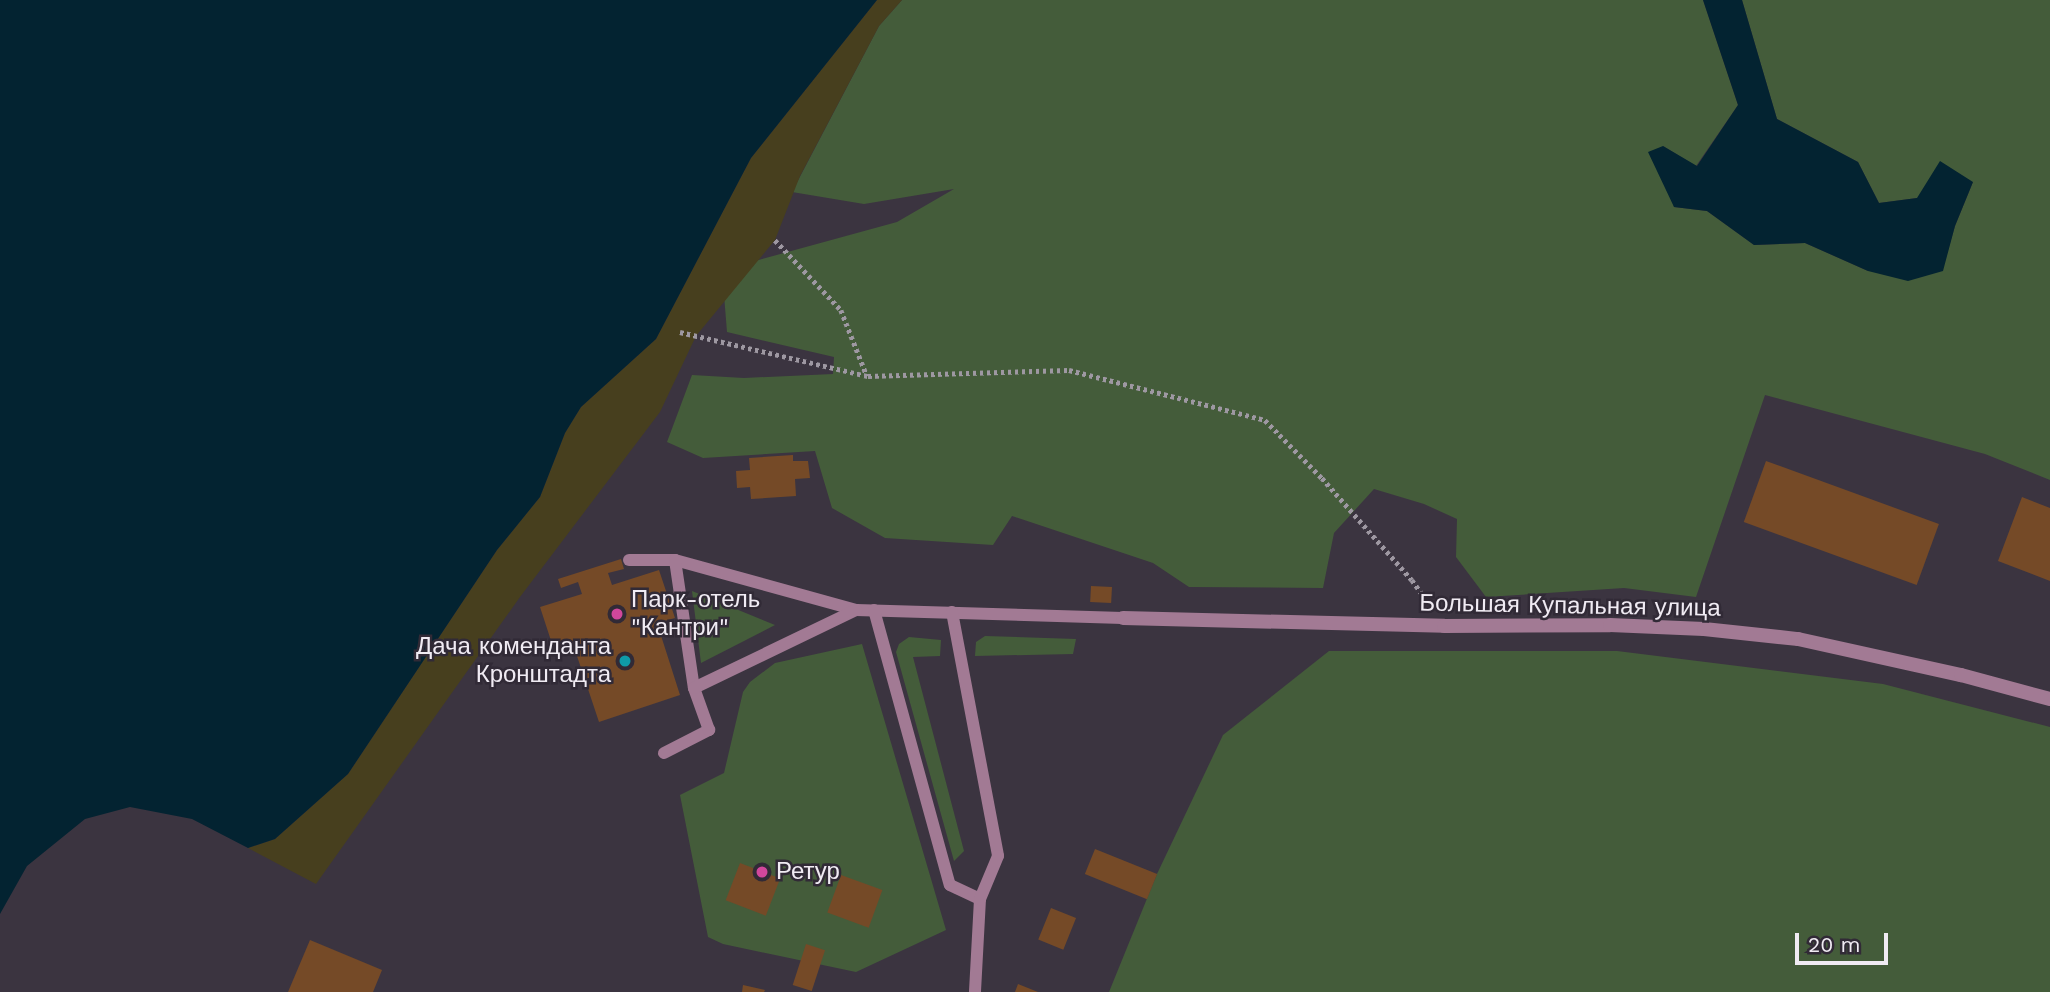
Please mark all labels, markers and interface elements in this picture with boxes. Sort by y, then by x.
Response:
place label: Парк-отель "Кантри" [631,586,760,642]
street label: Большая Купальная улица [1419,589,1721,623]
marker: Парк-отель "Кантри" [609,606,625,622]
place label: Дача коменданта Кронштадта [416,633,611,689]
marker: Дача коменданта Кронштадта [617,653,633,669]
place label: Ретур [776,858,840,886]
marker: Ретур [754,864,770,880]
scale bar [1798,918,1891,962]
text: 20 m [1808,932,1860,957]

